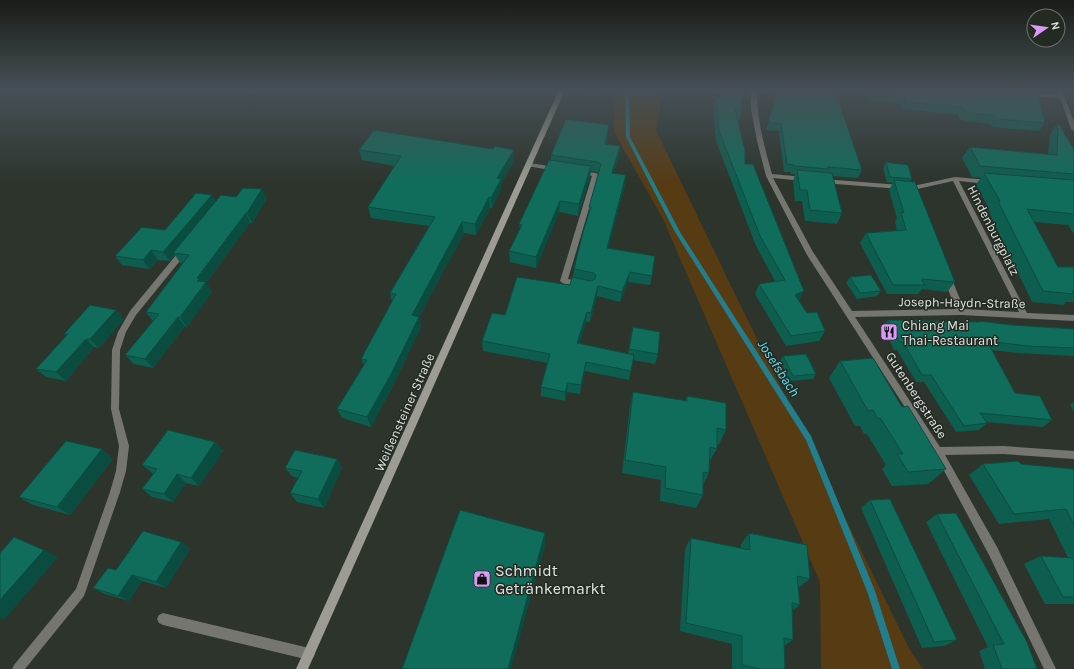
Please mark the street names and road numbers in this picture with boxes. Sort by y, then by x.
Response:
street label: Hindenburgplatz [964,182,1023,278]
street label: Joseph-Haydn-Straße [898,294,1026,311]
street label: Gutenbergstraße [883,349,950,442]
street label: Weißensteiner Straße [372,350,437,474]

